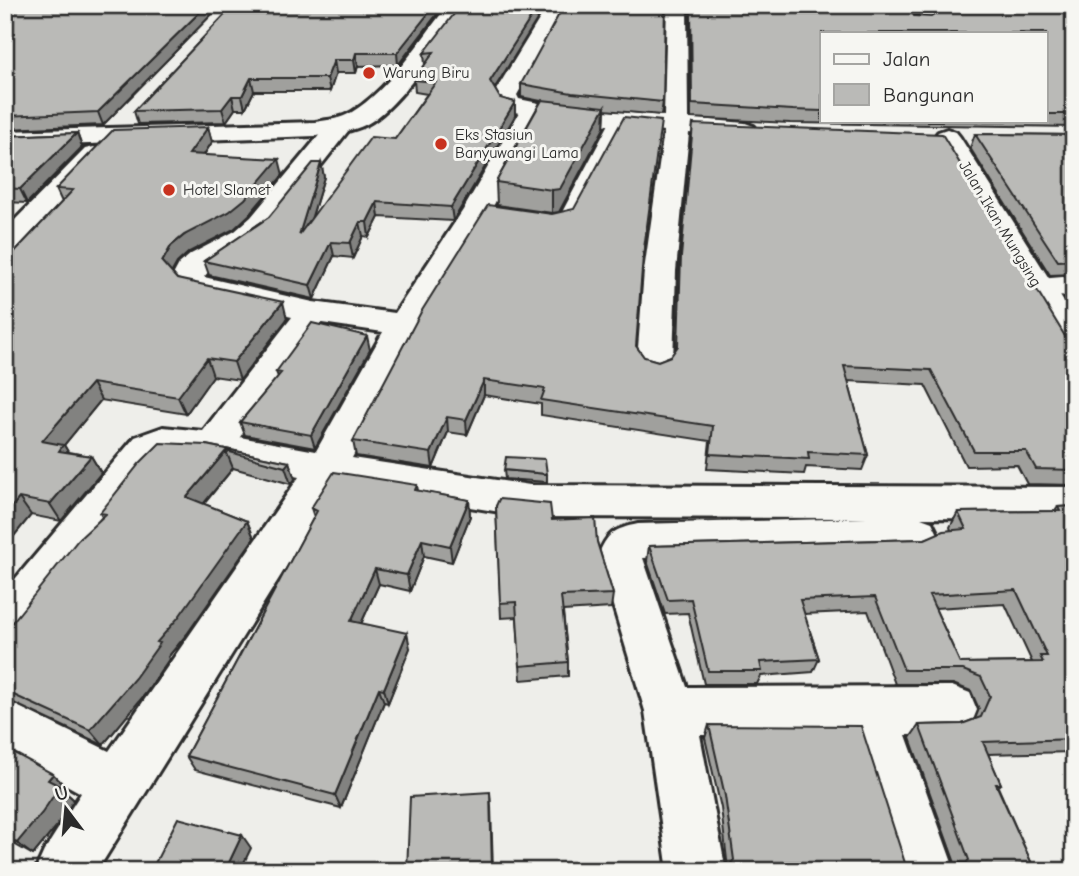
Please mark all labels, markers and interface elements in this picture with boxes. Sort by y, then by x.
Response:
legend [820,32,1048,122]
text: Jalan [883,47,930,71]
place label: Warung Biru [383,64,469,82]
marker: Warung Biru [361,65,377,81]
text: Bangunan [883,83,974,107]
place label: Eks Stasiun Banyuwangi Lama [455,126,579,162]
marker: Eks Stasiun Banyuwangi Lama [433,136,449,152]
street label: Jalan Ikan Mungsing [955,158,1045,290]
place label: Hotel Slamet [183,181,271,199]
marker: Hotel Slamet [161,182,177,198]
north arrow [32,774,102,844]
text: U [52,781,71,806]

